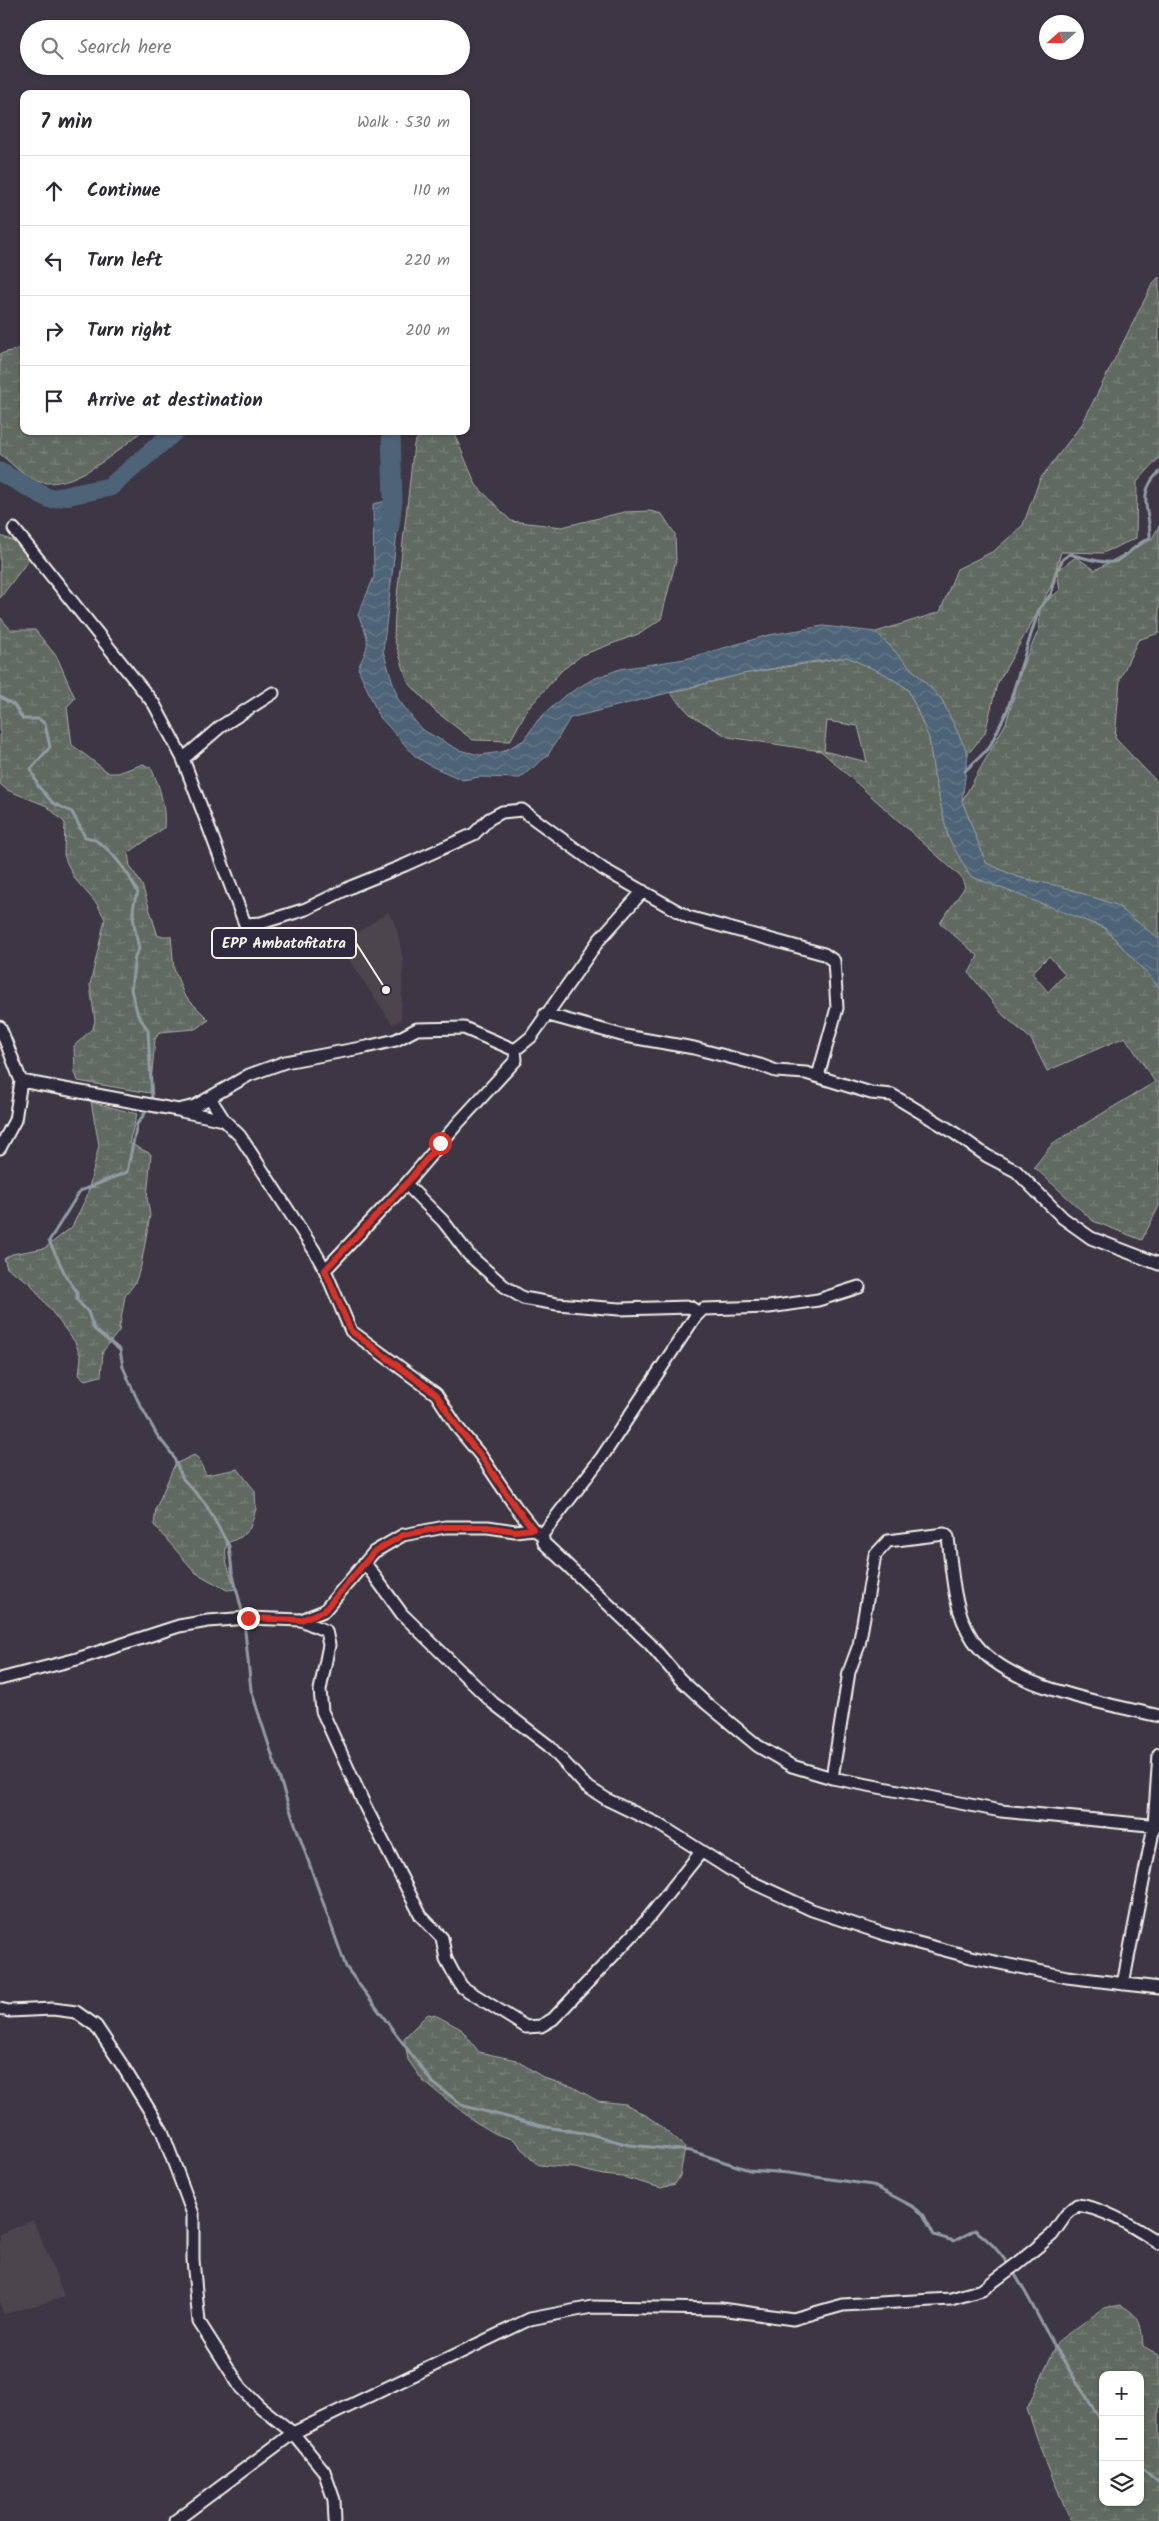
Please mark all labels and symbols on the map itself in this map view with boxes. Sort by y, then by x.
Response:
north arrow [1039,15,1084,60]
callout: EPP Ambatofitatra [212,928,356,958]
text: EPP Ambatofitatra [222,932,346,956]
route start [429,1132,452,1155]
route end [237,1607,260,1630]

